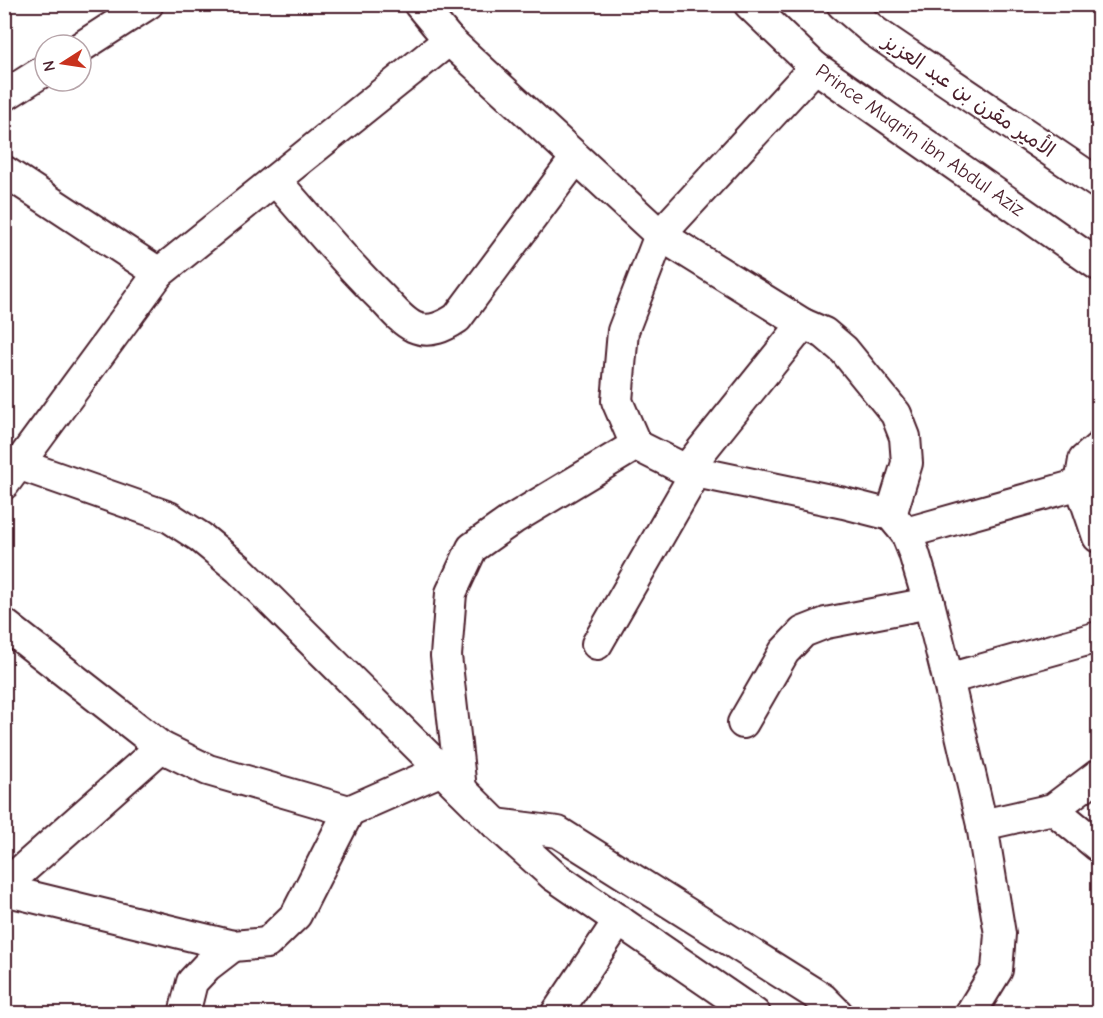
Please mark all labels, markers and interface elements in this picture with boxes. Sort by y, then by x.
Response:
street label: الأمير مقرن بن عبد العزيز [877,27,1060,162]
north arrow [33,33,93,93]
text: N [39,59,59,73]
street label: Prince Muqrin ibn Abdul Aziz [811,59,1029,221]

